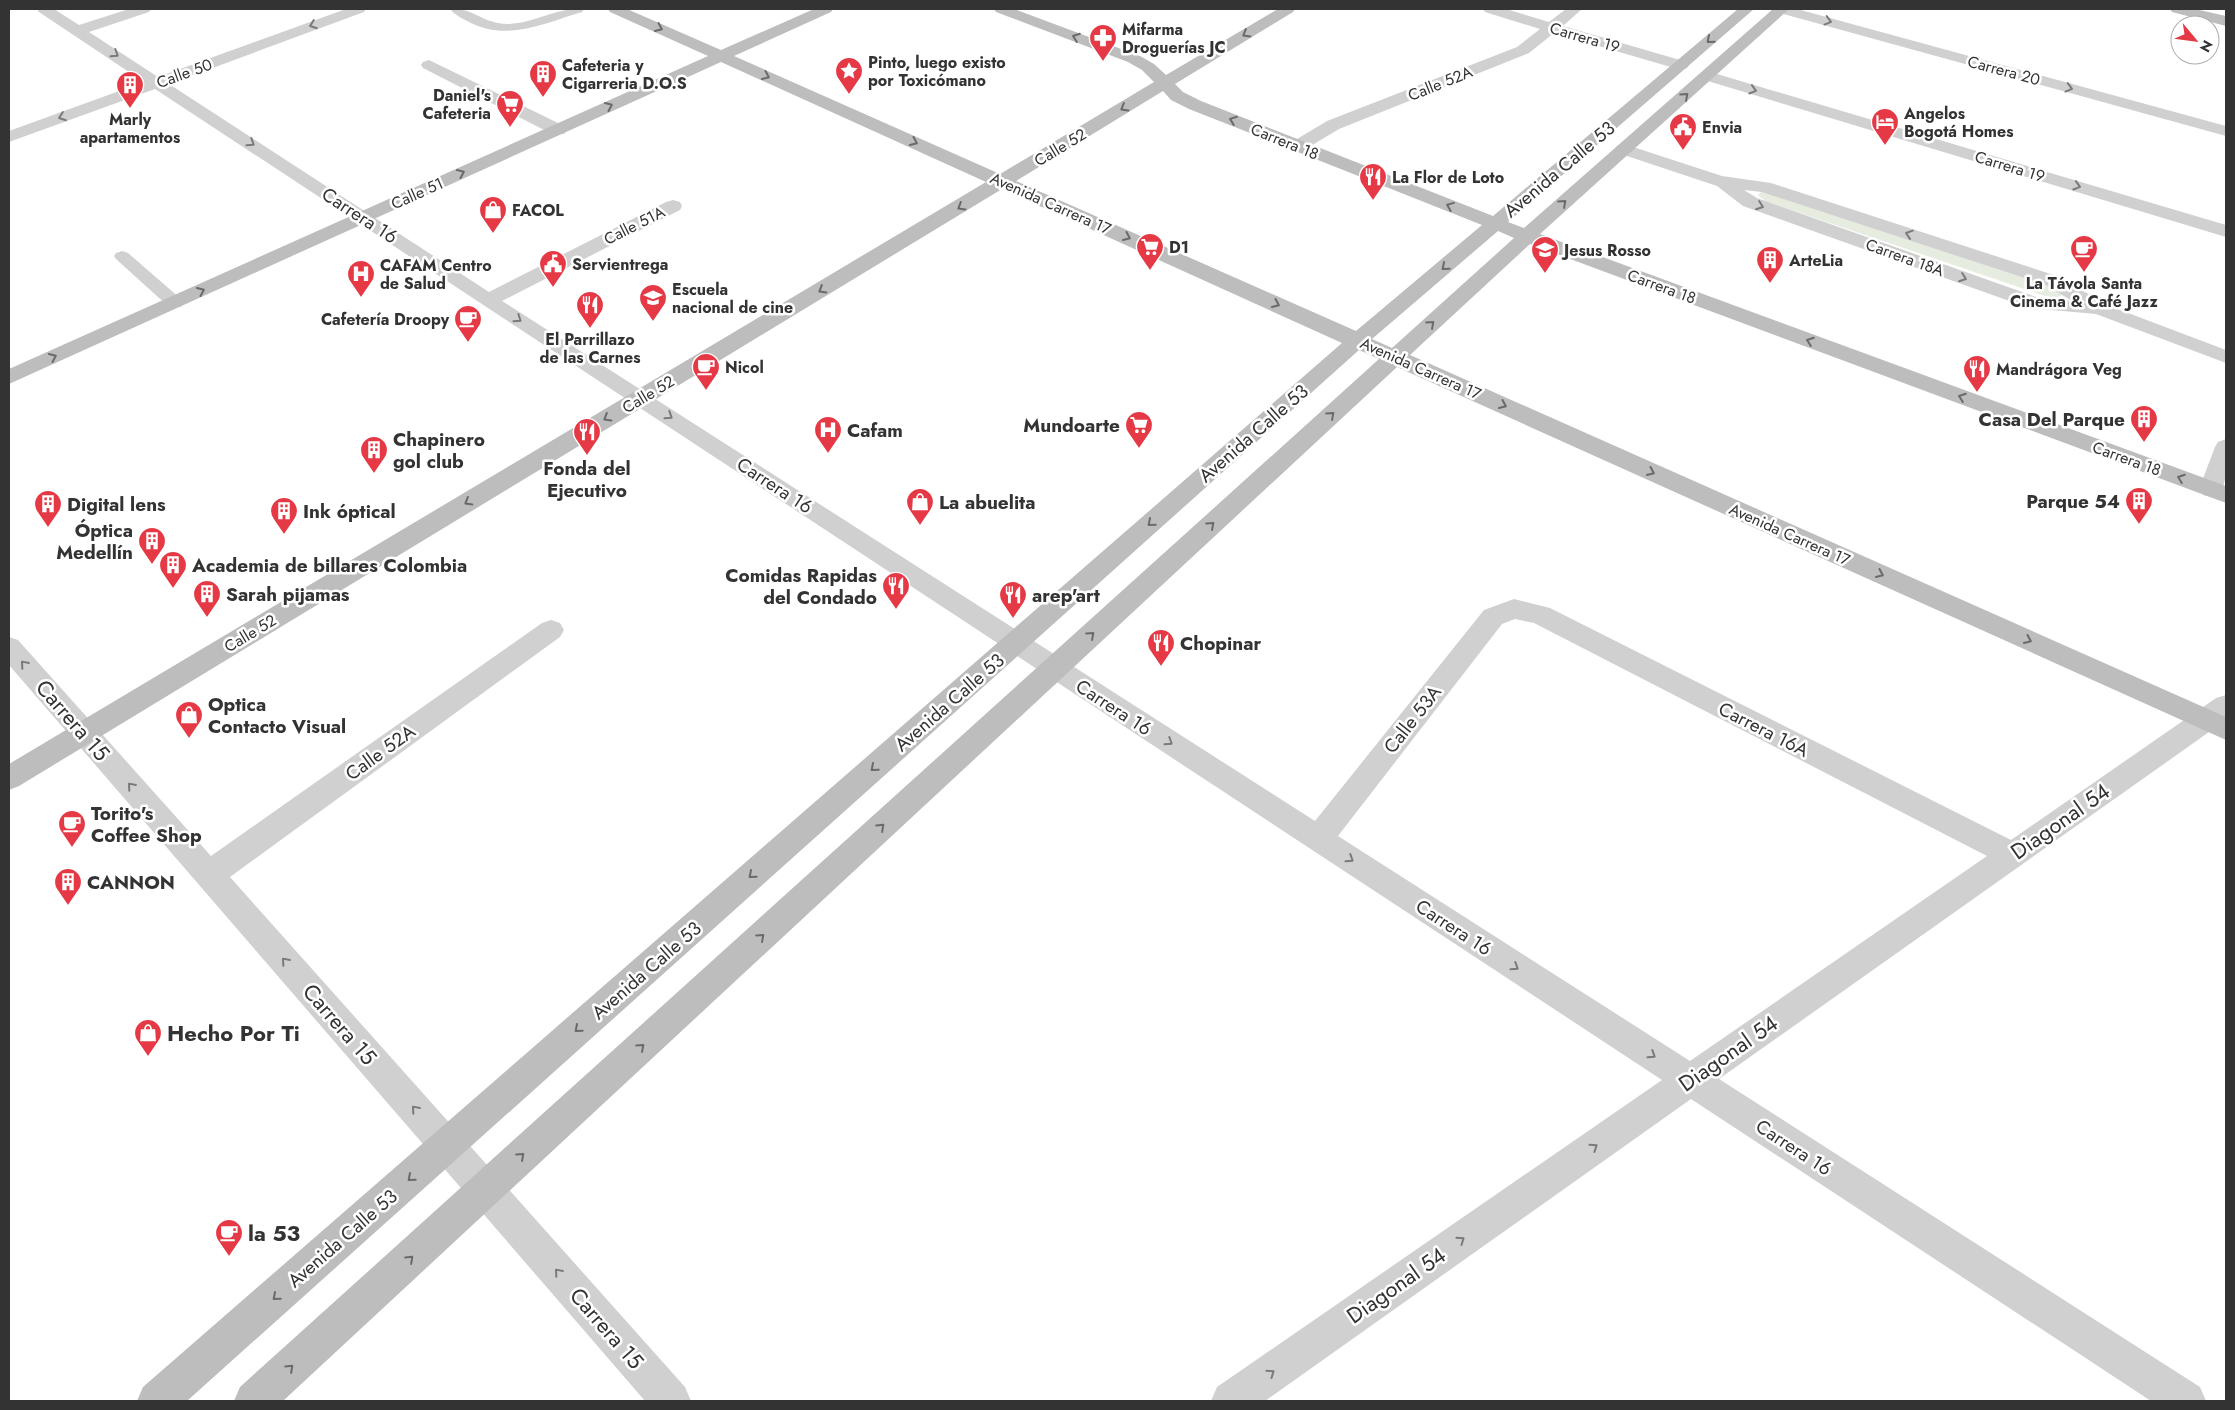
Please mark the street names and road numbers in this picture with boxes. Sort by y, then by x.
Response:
street label: Carrera 19 [1547,16,1623,58]
street label: Carrera 20 [1965,50,2043,91]
street label: Calle 50 [153,53,215,94]
street label: Calle 52A [1404,60,1476,107]
street label: Avenida Calle 53 [1498,115,1621,224]
street label: Carrera 18 [1247,117,1322,166]
street label: Calle 52 [1030,123,1091,172]
street label: Carrera 19 [1972,145,2048,188]
street label: Avenida Carrera 17 [987,166,1115,241]
street label: Calle 51 [387,172,447,215]
street label: Carrera 16 [317,181,403,250]
street label: Calle 51A [600,200,669,251]
street label: Carrera 18A [1862,233,1948,282]
street label: Carrera 18 [1624,263,1699,310]
street label: Avenida Carrera 17 [1357,331,1485,406]
street label: Calle 52 [618,370,679,419]
street label: Avenida Calle 53 [1193,378,1314,489]
street label: Carrera 18 [2089,435,2164,482]
street label: Carrera 16 [732,451,818,520]
street label: Avenida Carrera 17 [1726,497,1854,572]
street label: Calle 52 [220,609,281,658]
street label: Avenida Calle 53 [889,647,1010,758]
street label: Carrera 15 [29,672,117,768]
street label: Carrera 16 [1071,673,1157,742]
street label: Calle 53A [1377,679,1448,759]
street label: Carrera 16A [1714,695,1814,764]
street label: Calle 52A [340,718,421,787]
street label: Diagonal 54 [2004,775,2116,867]
street label: Carrera 16 [1411,893,1497,962]
street label: Avenida Calle 53 [586,915,707,1026]
street label: Carrera 15 [296,976,384,1072]
street label: Diagonal 54 [1672,1007,1784,1099]
street label: Carrera 16 [1751,1113,1837,1182]
street label: Avenida Calle 53 [282,1183,403,1294]
street label: Diagonal 54 [1340,1239,1452,1331]
street label: Carrera 15 [563,1280,651,1376]

